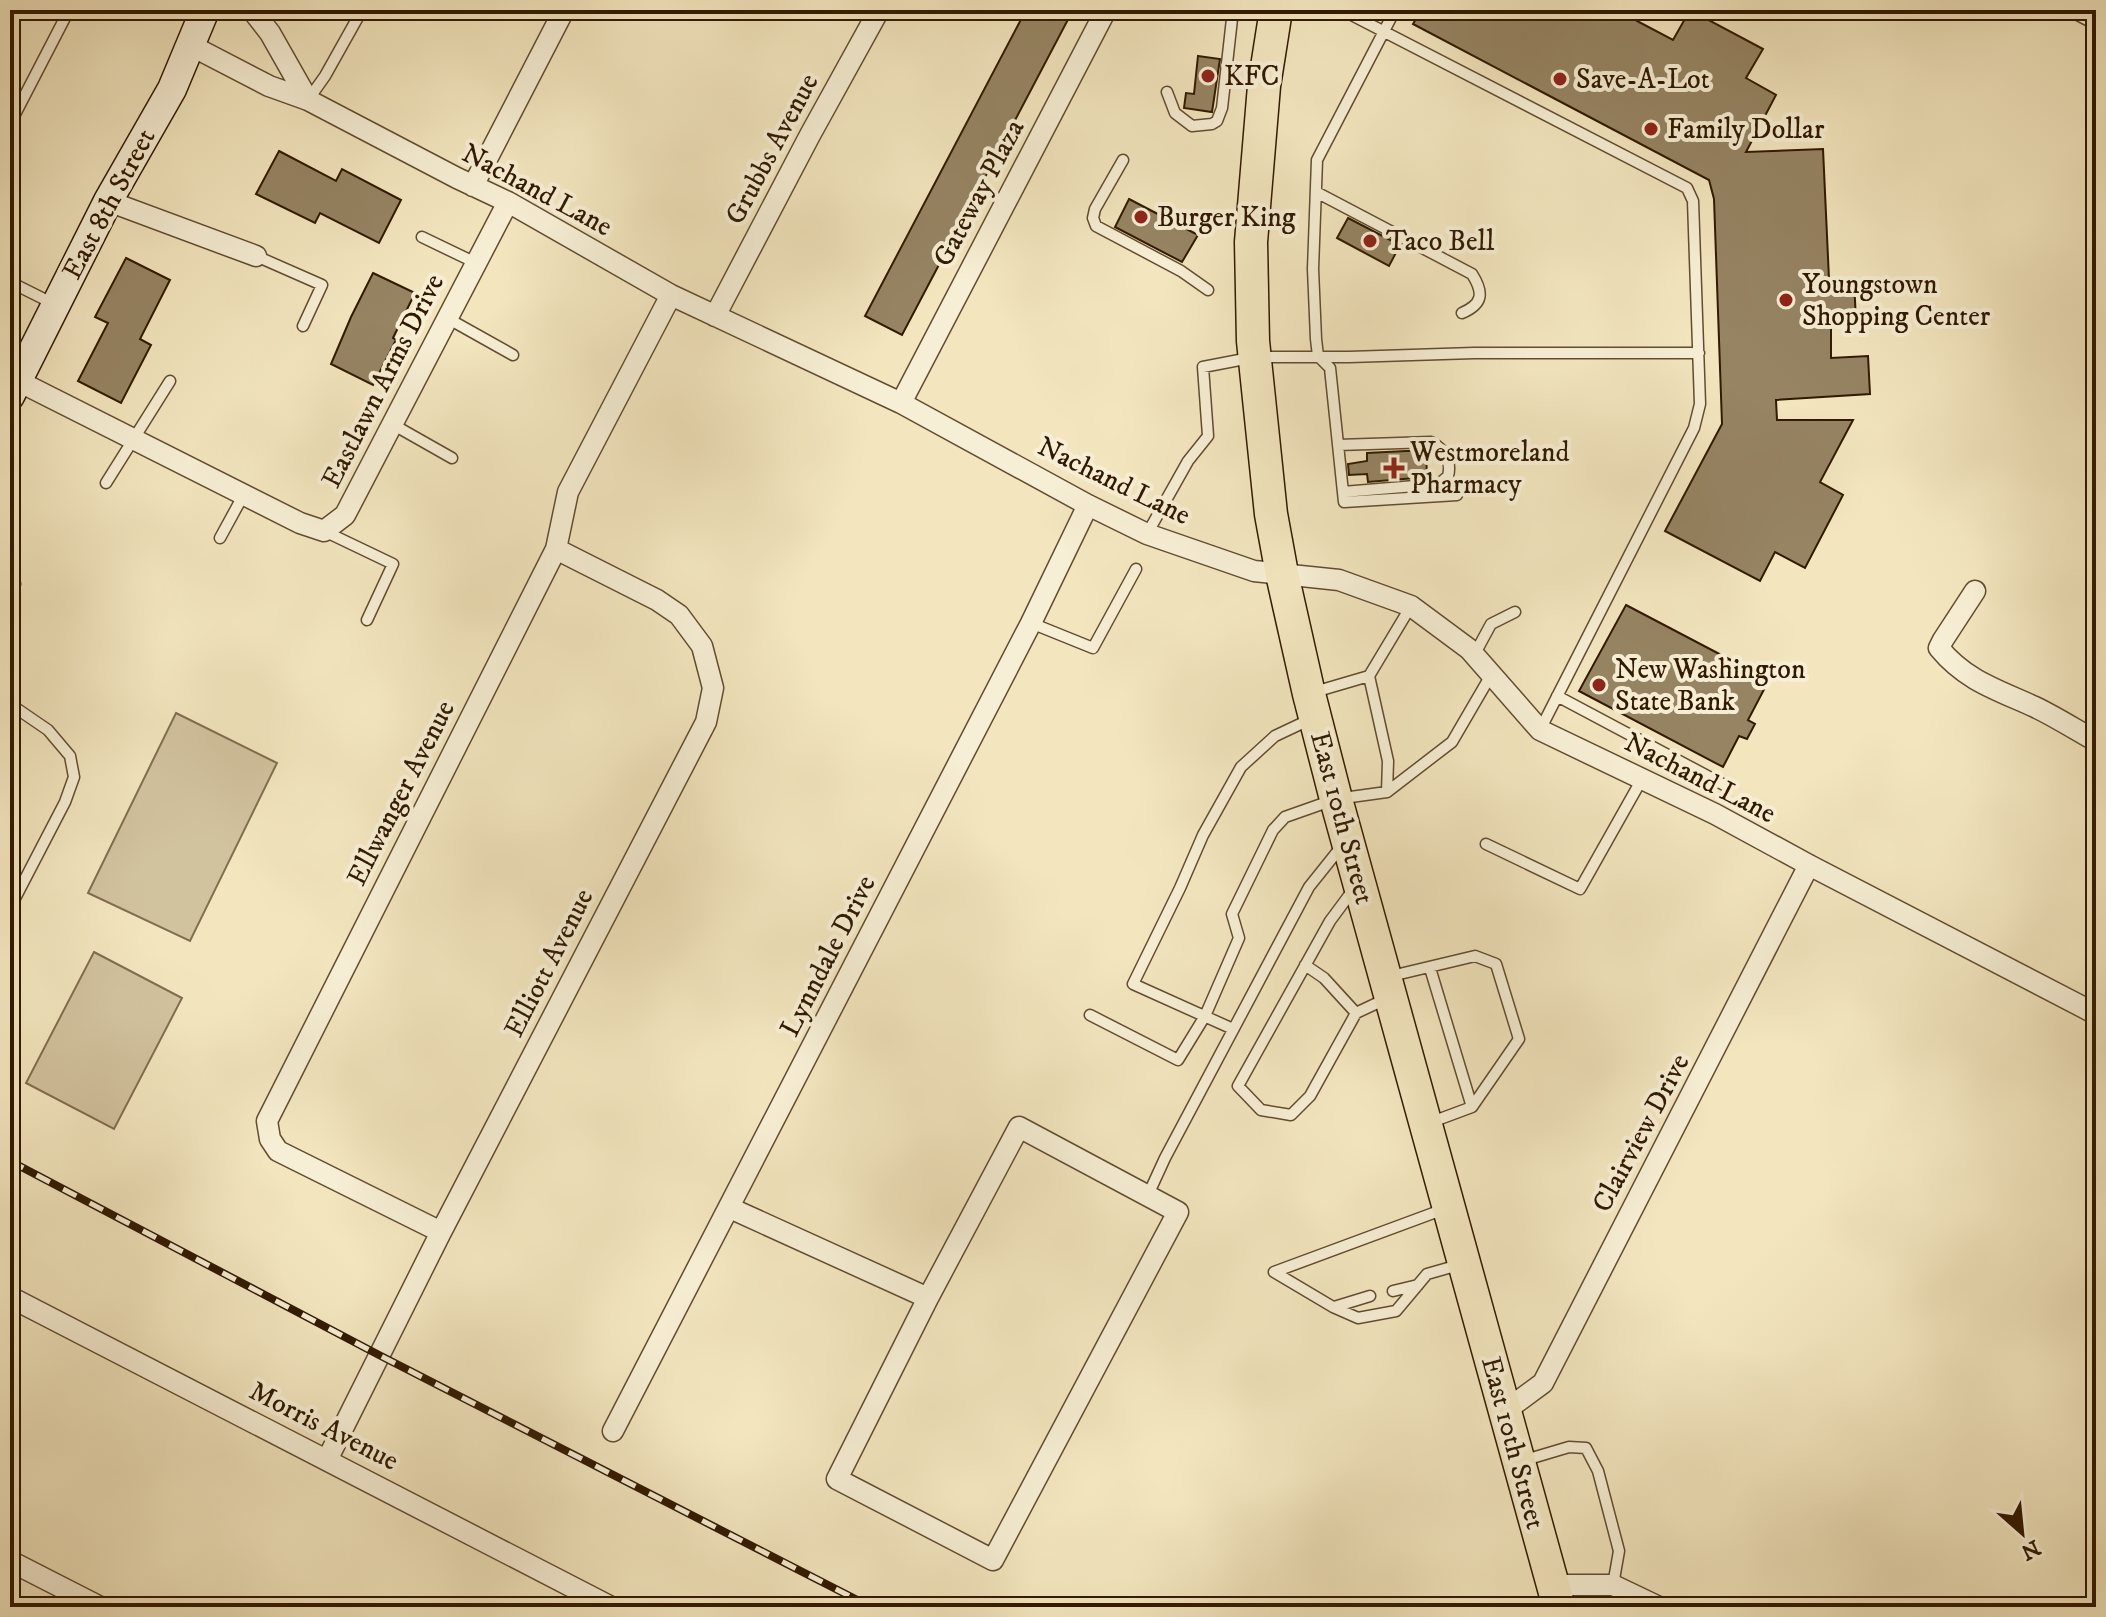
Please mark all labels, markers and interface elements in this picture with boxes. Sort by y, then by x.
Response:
place label: KFC [1224,59,1279,94]
place label: Save-A-Lot [1576,62,1710,97]
marker: KFC [1199,67,1217,85]
street label: Grubbs Avenue [718,68,826,230]
marker: Save-A-Lot [1551,70,1569,88]
place label: Family Dollar [1667,112,1825,147]
street label: Gateway Plaza [926,113,1032,272]
marker: Family Dollar [1642,120,1660,138]
street label: East 8th Street [55,123,163,285]
street label: Nachand Lane [456,136,618,244]
place label: Burger King [1157,200,1296,235]
marker: Burger King [1132,208,1150,226]
place label: Taco Bell [1386,224,1495,259]
marker: Taco Bell [1361,232,1379,250]
place label: Youngstown Shopping Center [1802,267,1991,334]
street label: Eastlawn Arms Drive [314,268,452,494]
marker: Youngstown Shopping Center [1777,291,1795,309]
street label: Nachand Lane [1032,429,1196,533]
place label: Westmoreland Pharmacy [1409,435,1570,502]
marker: Westmoreland Pharmacy [1385,459,1403,477]
place label: New Washington State Bank [1615,652,1806,719]
marker: New Washington State Bank [1590,676,1608,694]
street label: Ellwanger Avenue [339,695,463,891]
street label: Nachand Lane [1618,725,1782,831]
street label: East 10th Street [1302,728,1382,908]
street label: Lynndale Drive [772,869,884,1043]
street label: Elliott Avenue [497,883,601,1043]
street label: Clairview Drive [1585,1048,1697,1218]
street label: East 10th Street [1473,1353,1553,1533]
street label: Morris Avenue [244,1373,404,1479]
north arrow [1982,1493,2062,1573]
text: N [2016,1533,2045,1566]

